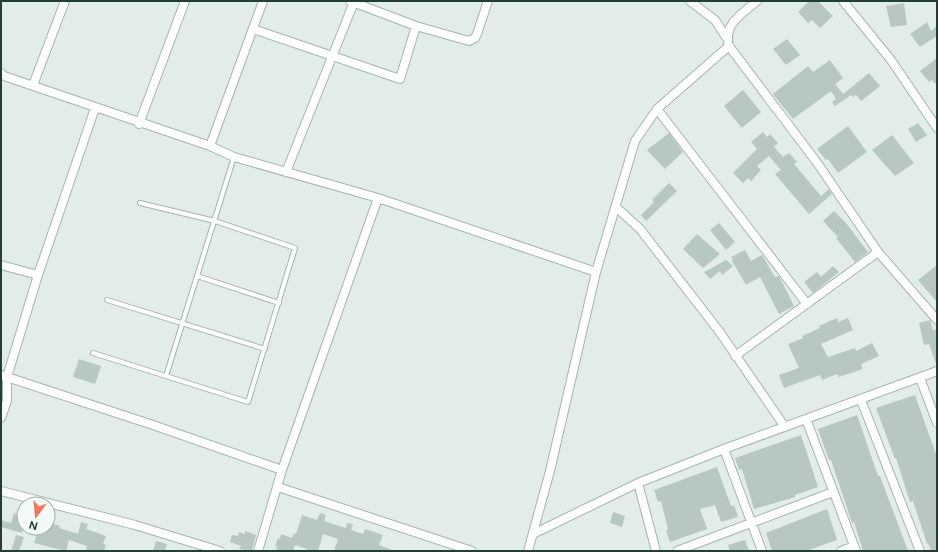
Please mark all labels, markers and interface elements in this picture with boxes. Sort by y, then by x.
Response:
north arrow [16,496,56,536]
text: N [27,518,39,533]

